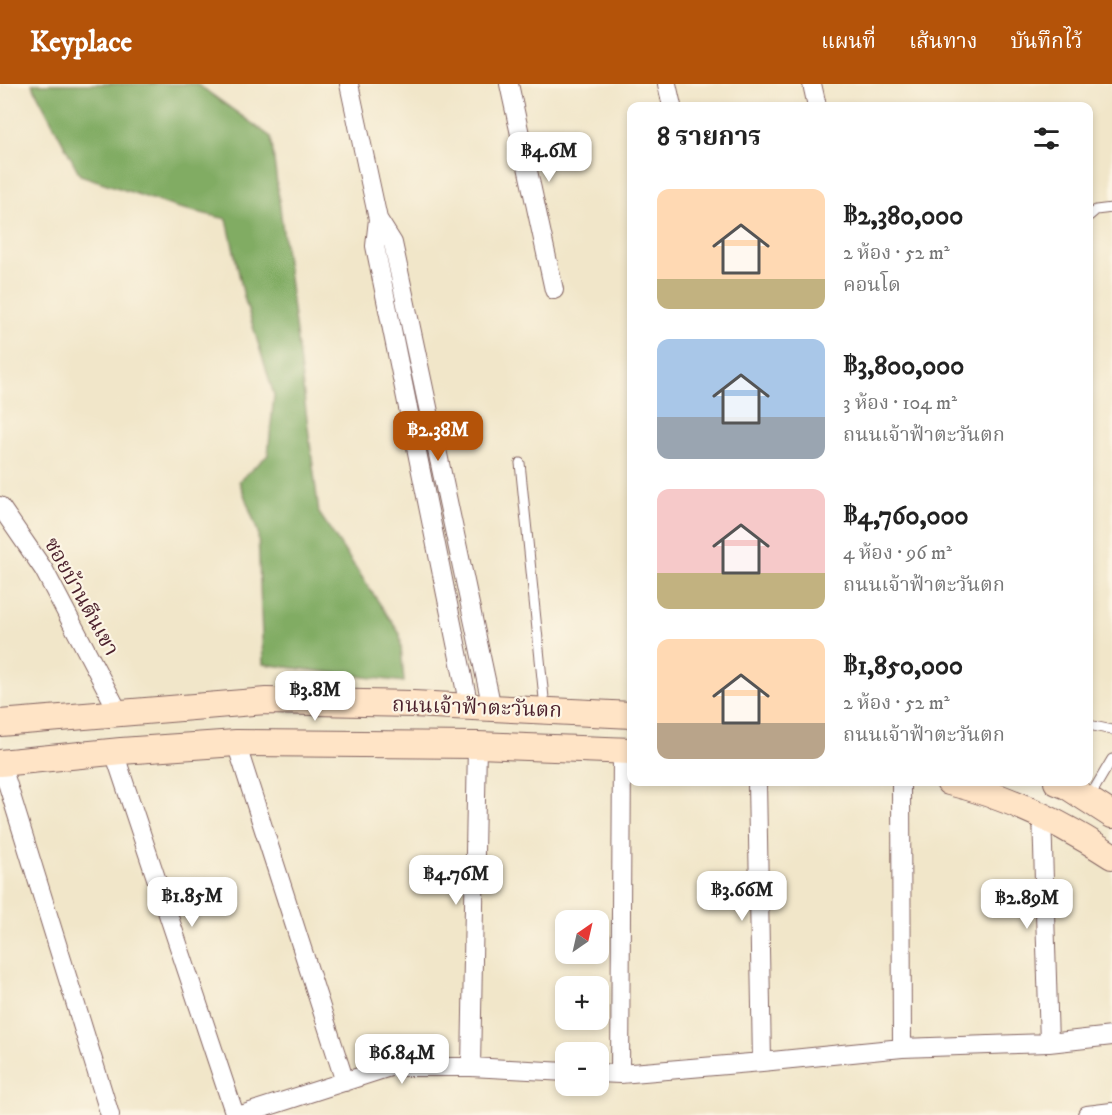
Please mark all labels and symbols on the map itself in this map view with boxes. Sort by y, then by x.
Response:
pin: ฿4.6M [507,132,591,183]
pin: ฿2.38M [389,411,487,462]
street label: ซอยบ้านตีนเขา [38,533,124,661]
pin: ฿3.8M [273,671,357,722]
street label: ถนนเจ้าฟ้าตะวันตก [392,692,562,724]
pin: ฿4.76M [407,855,505,906]
pin: ฿3.66M [693,871,791,922]
pin: ฿1.85M [143,877,241,928]
pin: ฿2.89M [978,879,1076,930]
north arrow [555,910,609,964]
pin: ฿6.84M [353,1034,451,1085]

